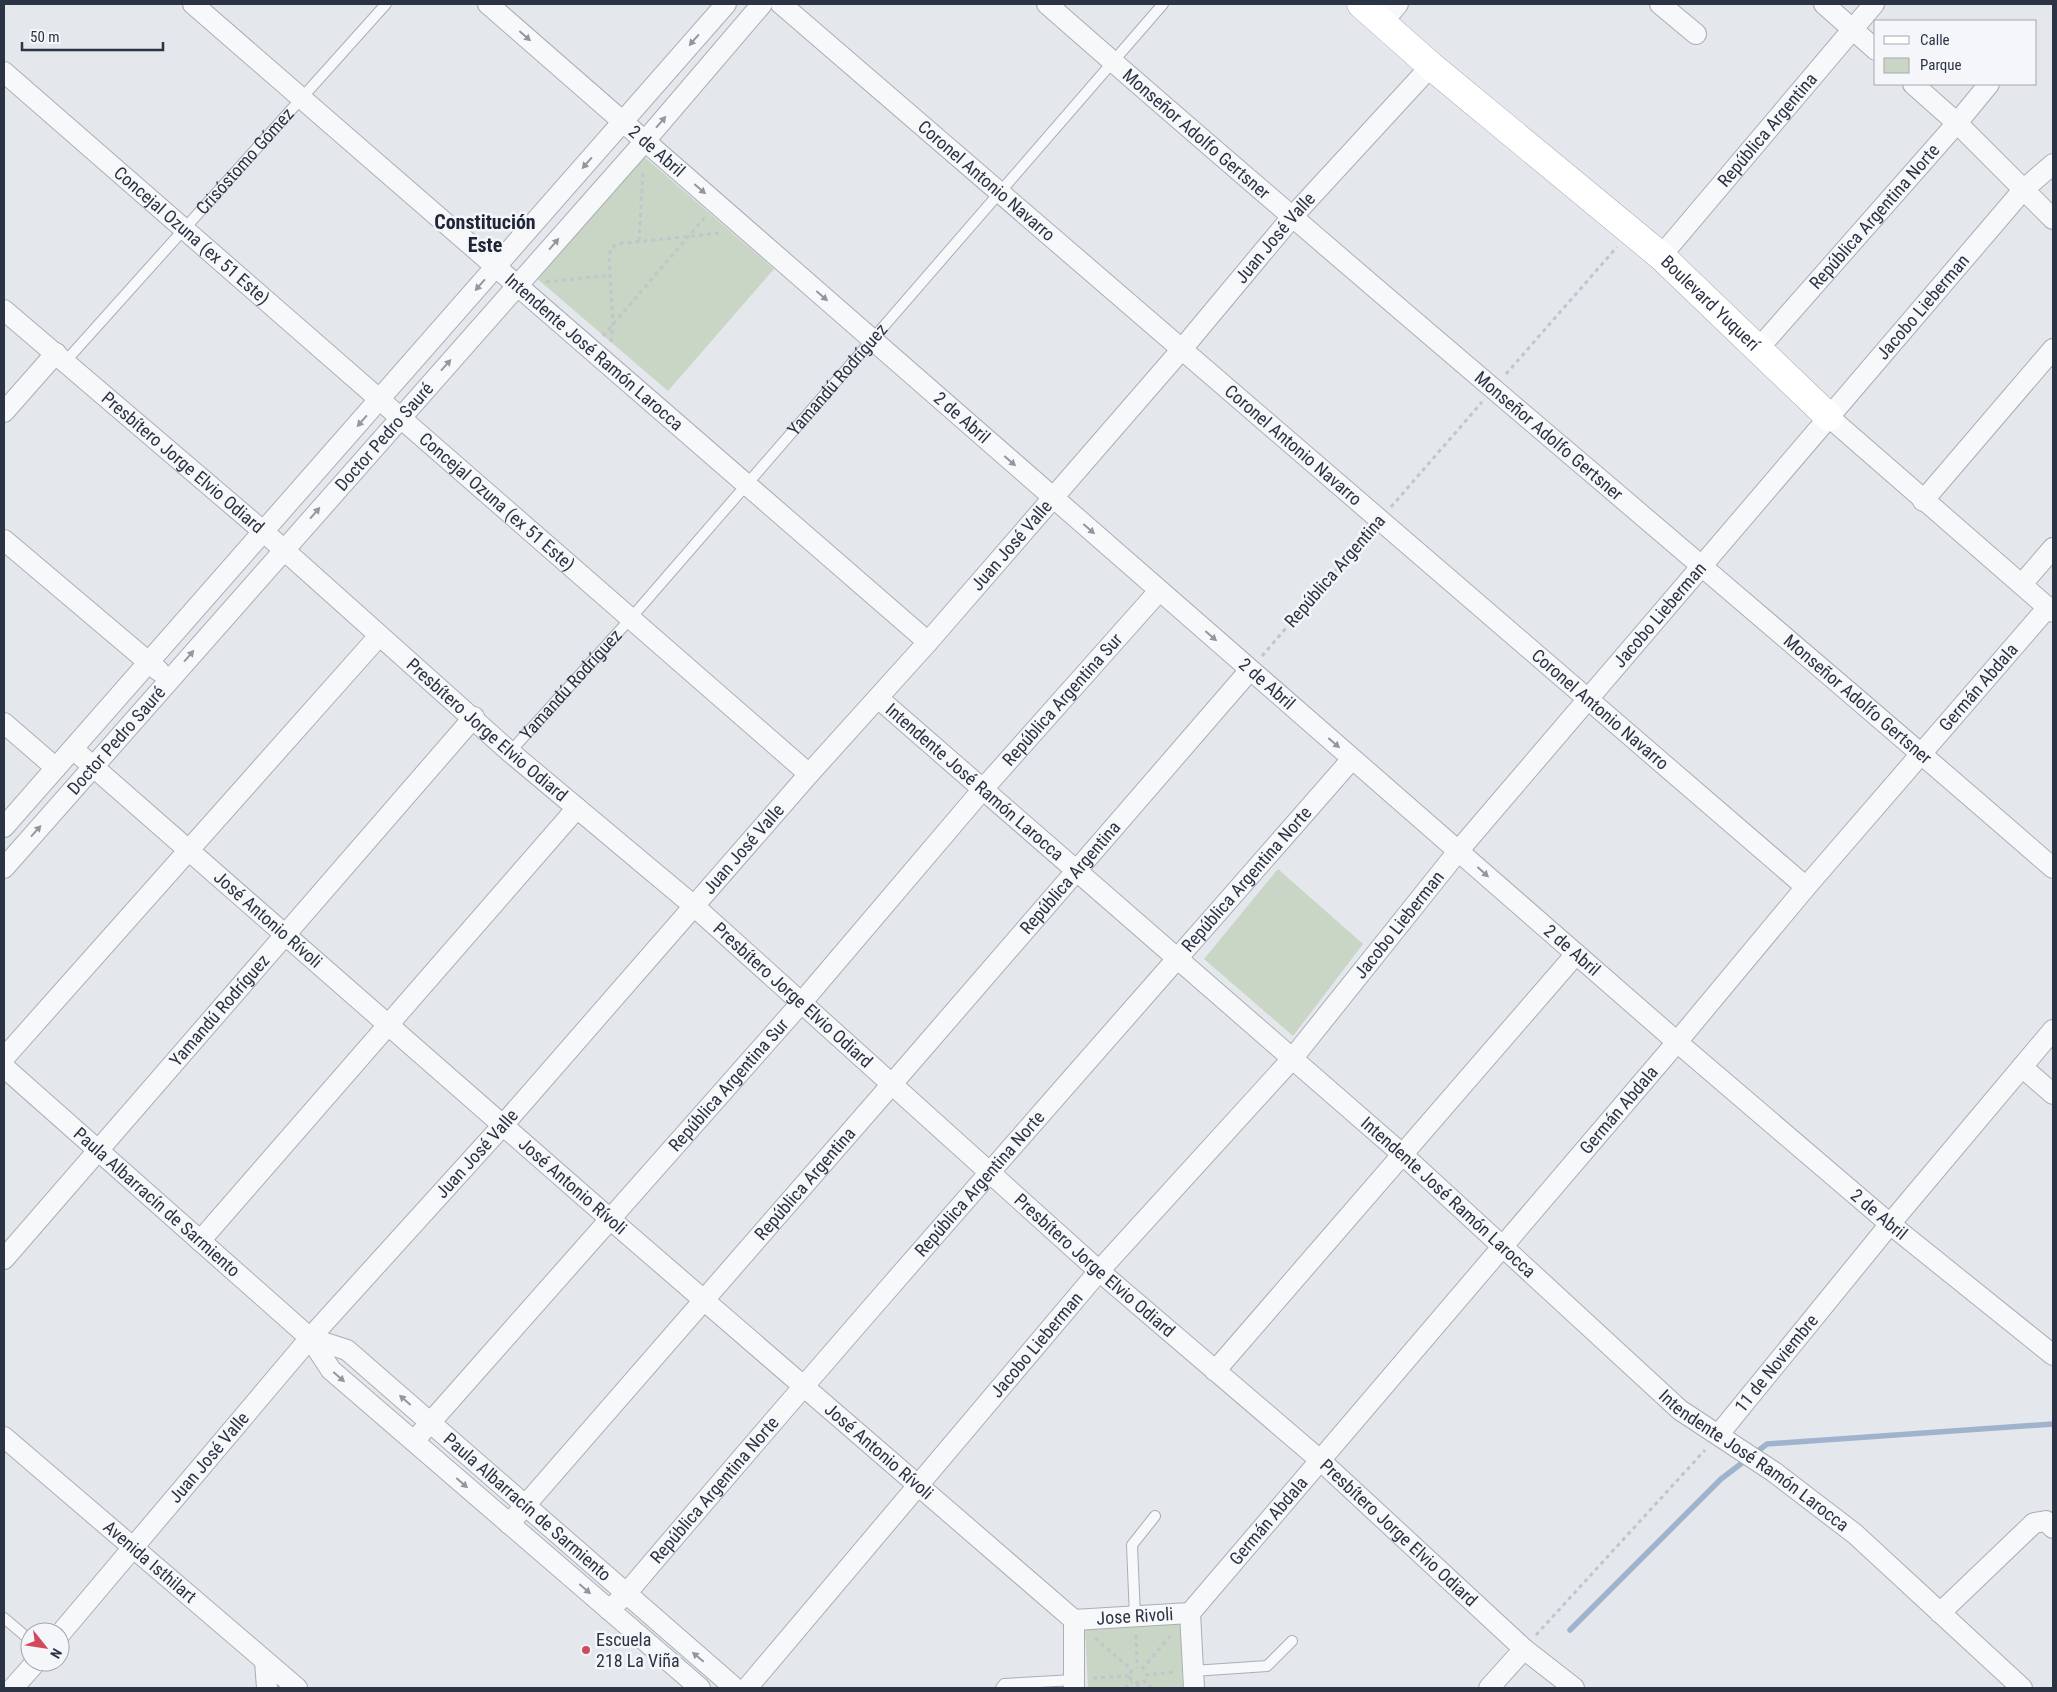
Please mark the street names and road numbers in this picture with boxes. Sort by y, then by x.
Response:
street label: Monseñor Adolfo Gertsner [1119,64,1275,203]
street label: República Argentina [1713,68,1821,191]
street label: Crisóstomo Gómez [191,103,298,219]
street label: Coronel Antonio Navarro [914,116,1059,245]
street label: 2 de Abril [625,121,689,181]
street label: República Argentina Norte [1805,139,1944,293]
street label: Concejal Ozuna (ex 51 Este) [110,162,274,309]
street label: Juan José Valle [1230,188,1319,287]
street label: Jacobo Lieberman [1872,250,1973,364]
street label: Boulevard Yuquerí [1657,251,1765,355]
street label: Intendente José Ramón Larocca [501,269,688,435]
street label: Yamandú Rodríguez [783,319,891,440]
street label: Monseñor Adolfo Gertsner [1471,367,1628,505]
street label: Doctor Pedro Sauré [331,378,437,495]
street label: Coronel Antonio Navarro [1221,380,1366,510]
street label: Presbítero Jorge Elvio Odiard [98,387,269,537]
street label: 2 de Abril [930,387,995,447]
street label: Concejal Ozuna (ex 51 Este) [415,428,579,576]
street label: Juan José Valle [967,496,1056,595]
street label: República Argentina [1280,510,1389,631]
street label: Jacobo Lieberman [1609,558,1710,672]
street label: Yamandú Rodríguez [515,625,626,744]
street label: República Argentina Sur [998,628,1127,770]
street label: Monseñor Adolfo Gertsner [1780,630,1937,769]
street label: Germán Abdala [1935,639,2022,735]
street label: Coronel Antonio Navarro [1528,644,1673,774]
street label: 2 de Abril [1235,653,1300,714]
street label: Presbítero Jorge Elvio Odiard [402,654,572,806]
street label: Doctor Pedro Sauré [63,682,169,799]
street label: Intendente José Ramón Larocca [882,699,1068,865]
street label: Juan José Valle [698,799,788,898]
street label: República Argentina Norte [1177,802,1316,956]
street label: República Argentina [1015,817,1124,938]
street label: José Antonio Rívoli [210,866,327,972]
street label: Jacobo Lieberman [1349,867,1448,983]
street label: Presbítero Jorge Elvio Odiard [709,918,877,1072]
street label: 2 de Abril [1540,920,1605,980]
street label: Yamandú Rodríguez [165,950,273,1070]
street label: República Argentina Sur [664,1014,793,1155]
street label: Germán Abdala [1575,1061,1662,1158]
street label: Juan José Valle [431,1105,522,1202]
street label: República Argentina Norte [910,1106,1049,1261]
street label: Intendente José Ramón Larocca [1357,1112,1540,1282]
street label: Paula Albarracín de Sarmiento [70,1123,244,1281]
street label: República Argentina [750,1123,859,1244]
street label: José Antonio Rívoli [515,1133,631,1239]
street label: 2 de Abril [1847,1184,1912,1244]
street label: Presbítero Jorge Elvio Odiard [1010,1189,1179,1341]
street label: Jacobo Lieberman [986,1288,1087,1402]
street label: 11 de Noviembre [1730,1310,1822,1416]
street label: Intendente José Ramón Larocca [1655,1385,1853,1535]
street label: José Antonio Rívoli [821,1398,938,1504]
street label: Juan José Valle [164,1407,253,1507]
street label: República Argentina Norte [646,1412,783,1567]
street label: Paula Albarracín de Sarmiento [440,1428,616,1585]
street label: Presbítero Jorge Elvio Odiard [1316,1454,1482,1610]
street label: Germán Abdala [1225,1472,1312,1569]
street label: Avenida Isthilart [99,1516,201,1607]
street label: Jose Rivoli [1096,1603,1174,1629]

